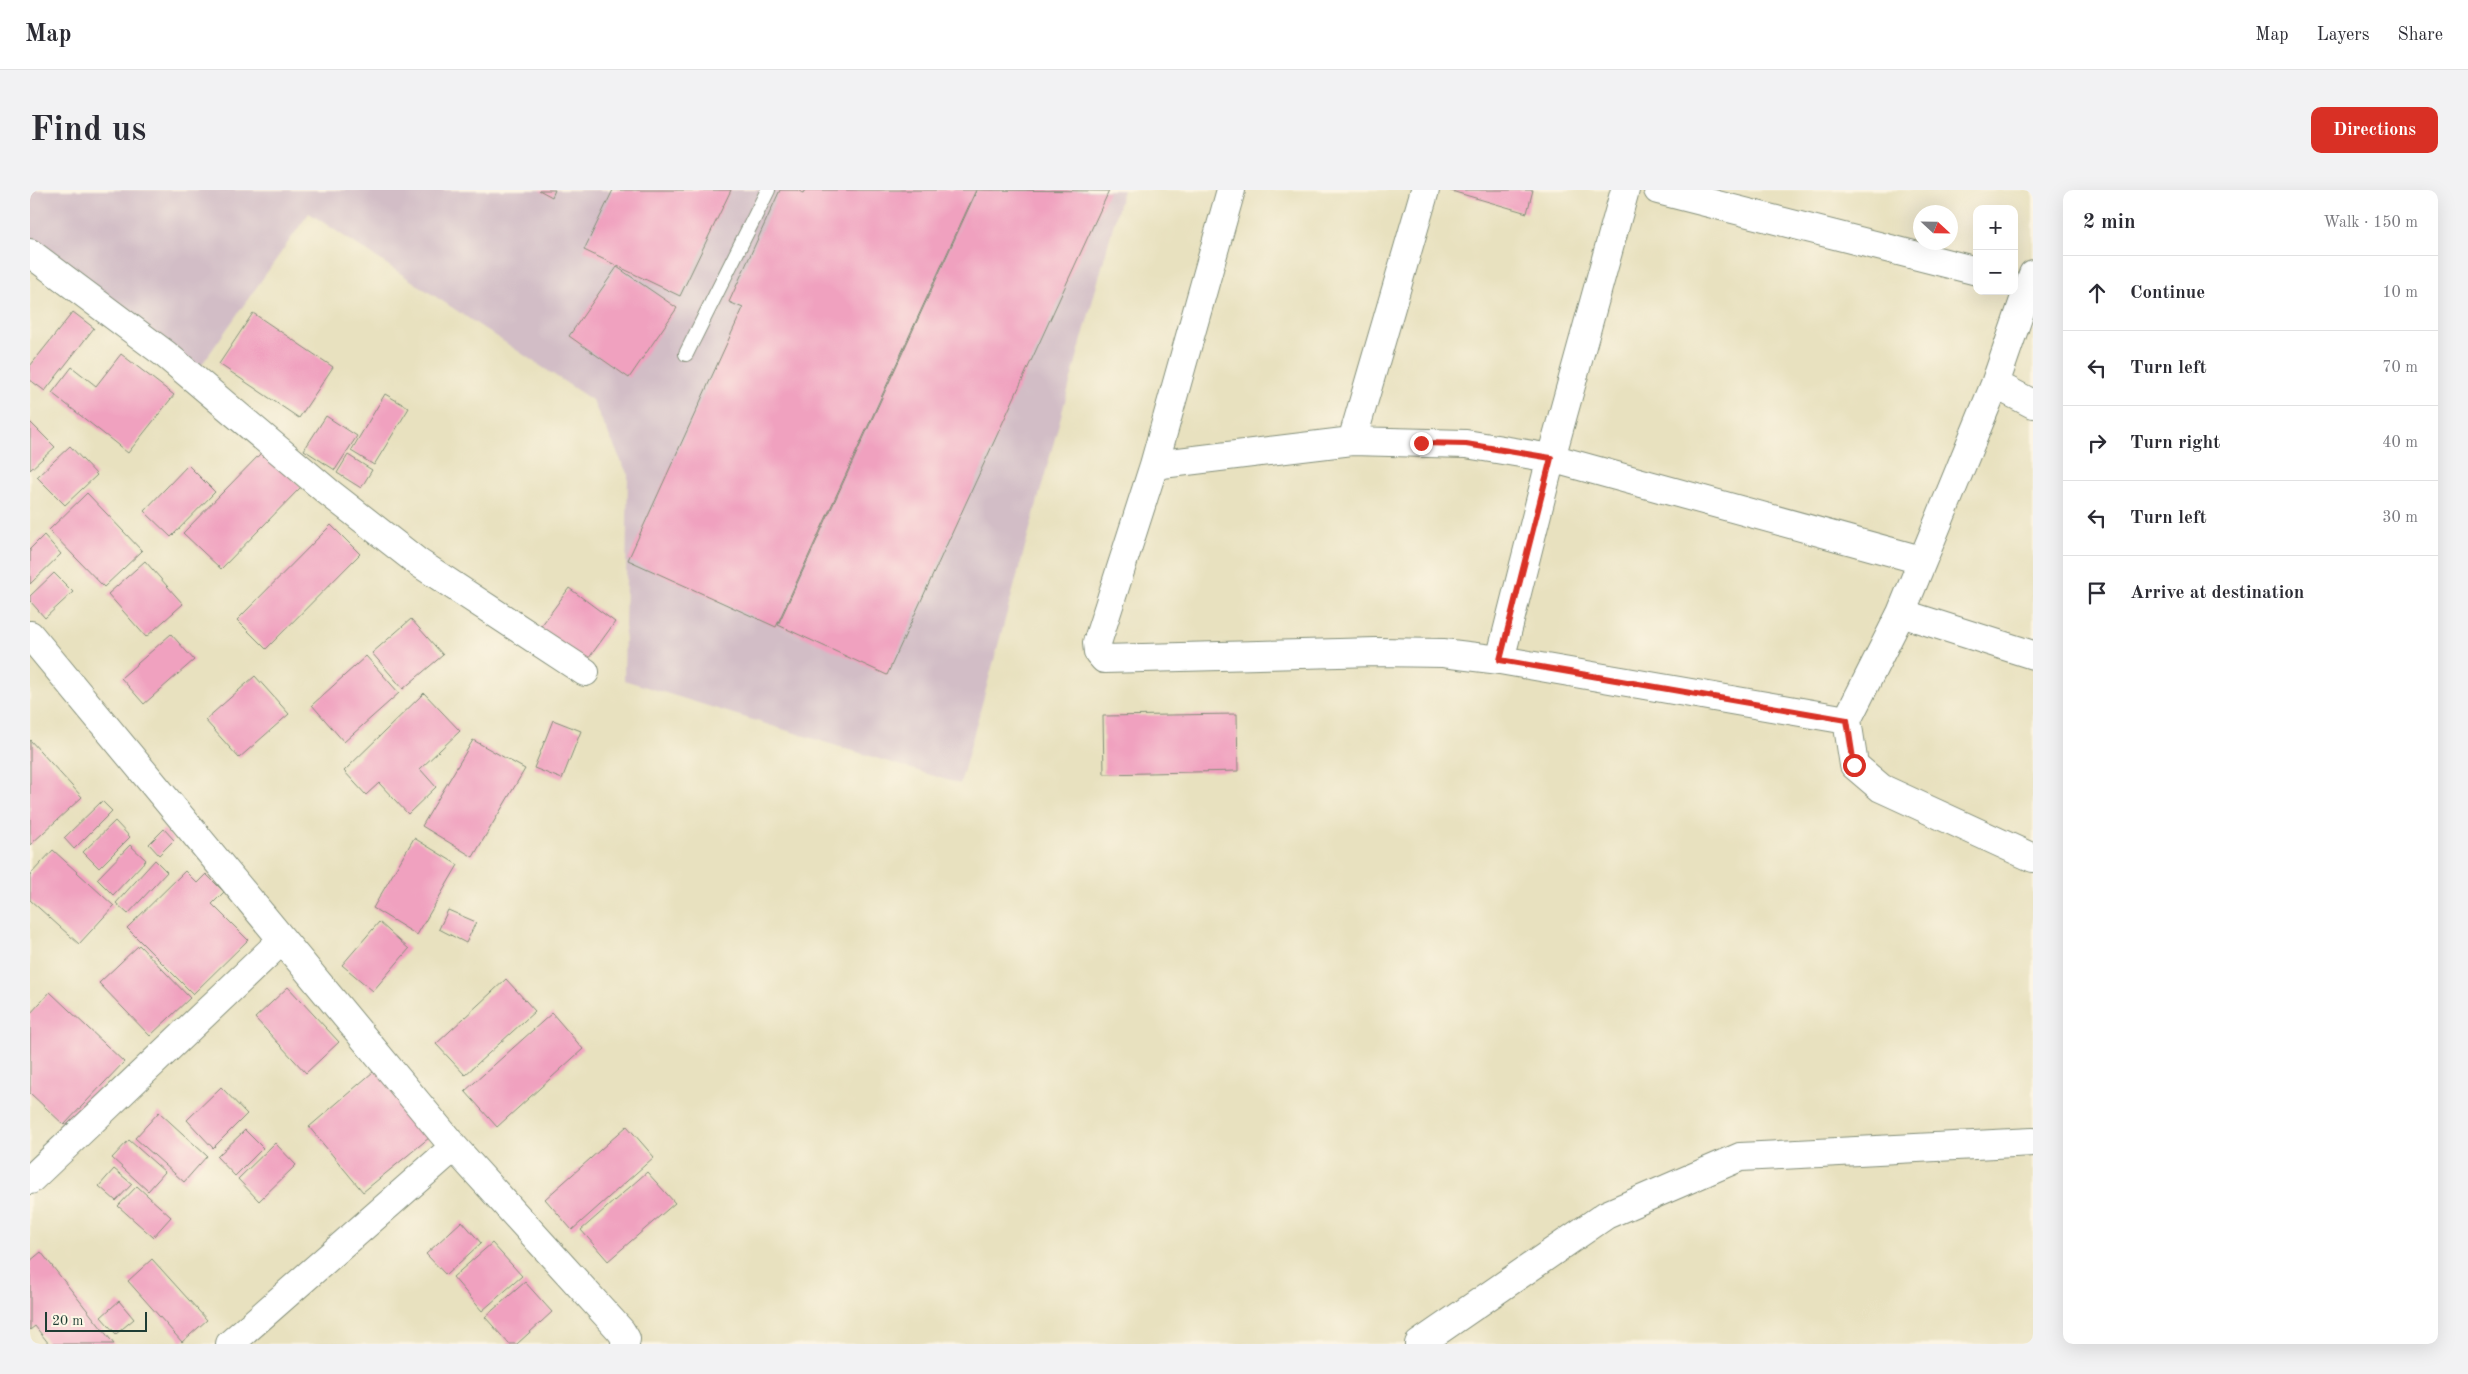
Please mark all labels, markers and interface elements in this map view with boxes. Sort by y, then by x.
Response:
text: Map [25,23,72,47]
text: Map [2255,26,2289,44]
text: Layers [2317,26,2369,44]
text: Share [2397,26,2443,44]
button: Directions [2311,107,2438,153]
text: Find us [30,113,146,148]
north arrow [1913,205,1958,250]
map controls [1973,205,2018,295]
button: + [1973,205,2018,250]
text: 2 min [2083,212,2136,233]
text: Walk · 150 m [2323,215,2418,231]
button: − [1973,250,2018,295]
icon: ahead [2083,279,2111,307]
text: Continue [2130,284,2205,303]
text: 10 m [2382,285,2418,301]
icon: left [2083,354,2111,382]
text: Turn left [2130,359,2207,378]
text: 70 m [2382,360,2418,376]
icon: right [2083,429,2111,457]
route end [1410,432,1433,455]
text: Turn right [2130,434,2220,453]
text: 40 m [2382,435,2418,451]
icon: left [2083,504,2111,532]
text: Turn left [2130,509,2207,528]
text: 30 m [2382,510,2418,526]
icon: arrive [2083,579,2111,607]
text: Arrive at destination [2130,584,2304,603]
route start [1843,754,1866,777]
scale bar [45,1309,148,1332]
text: 20 m [52,1314,83,1328]

